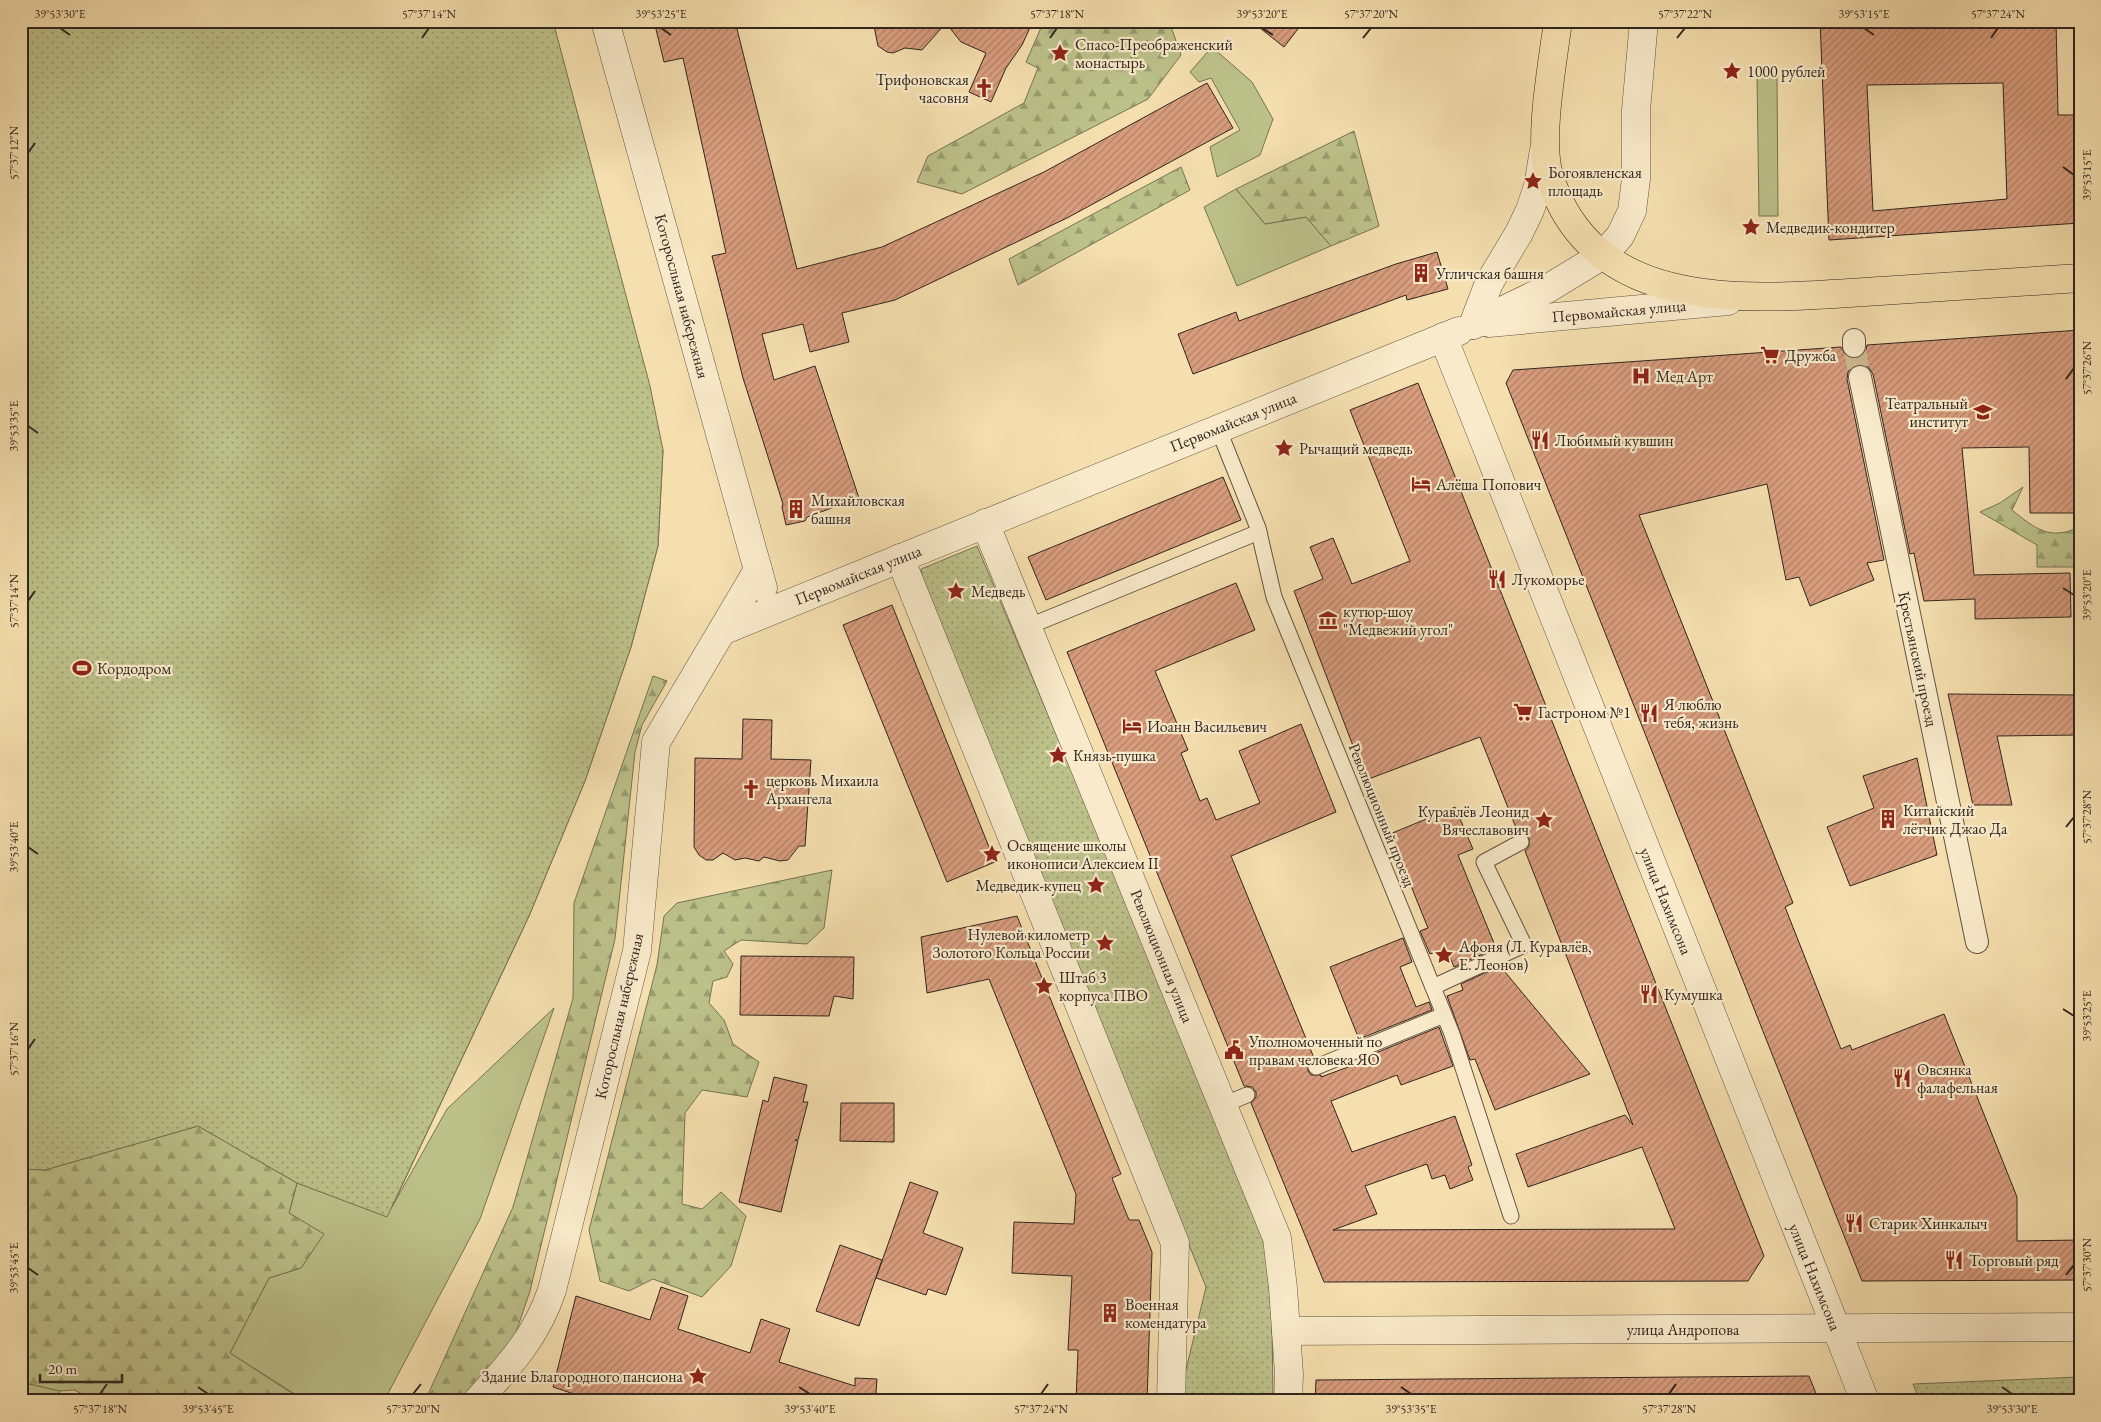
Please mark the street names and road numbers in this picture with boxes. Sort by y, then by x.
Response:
street label: Которосльная набережная [650,211,714,381]
street label: Первомайская улица [1551,295,1688,327]
street label: Первомайская улица [1167,387,1300,457]
street label: Первомайская улица [792,540,925,610]
street label: Крестьянский проезд [1893,589,1943,729]
street label: Революционный проезд [1344,740,1421,891]
street label: улица Нахимсона [1635,844,1697,958]
street label: Революционная улица [1126,886,1199,1026]
street label: Которосльная набережная [590,931,648,1101]
street label: улица Нахимсона [1784,1220,1846,1334]
street label: улица Андропова [1627,1319,1740,1340]

